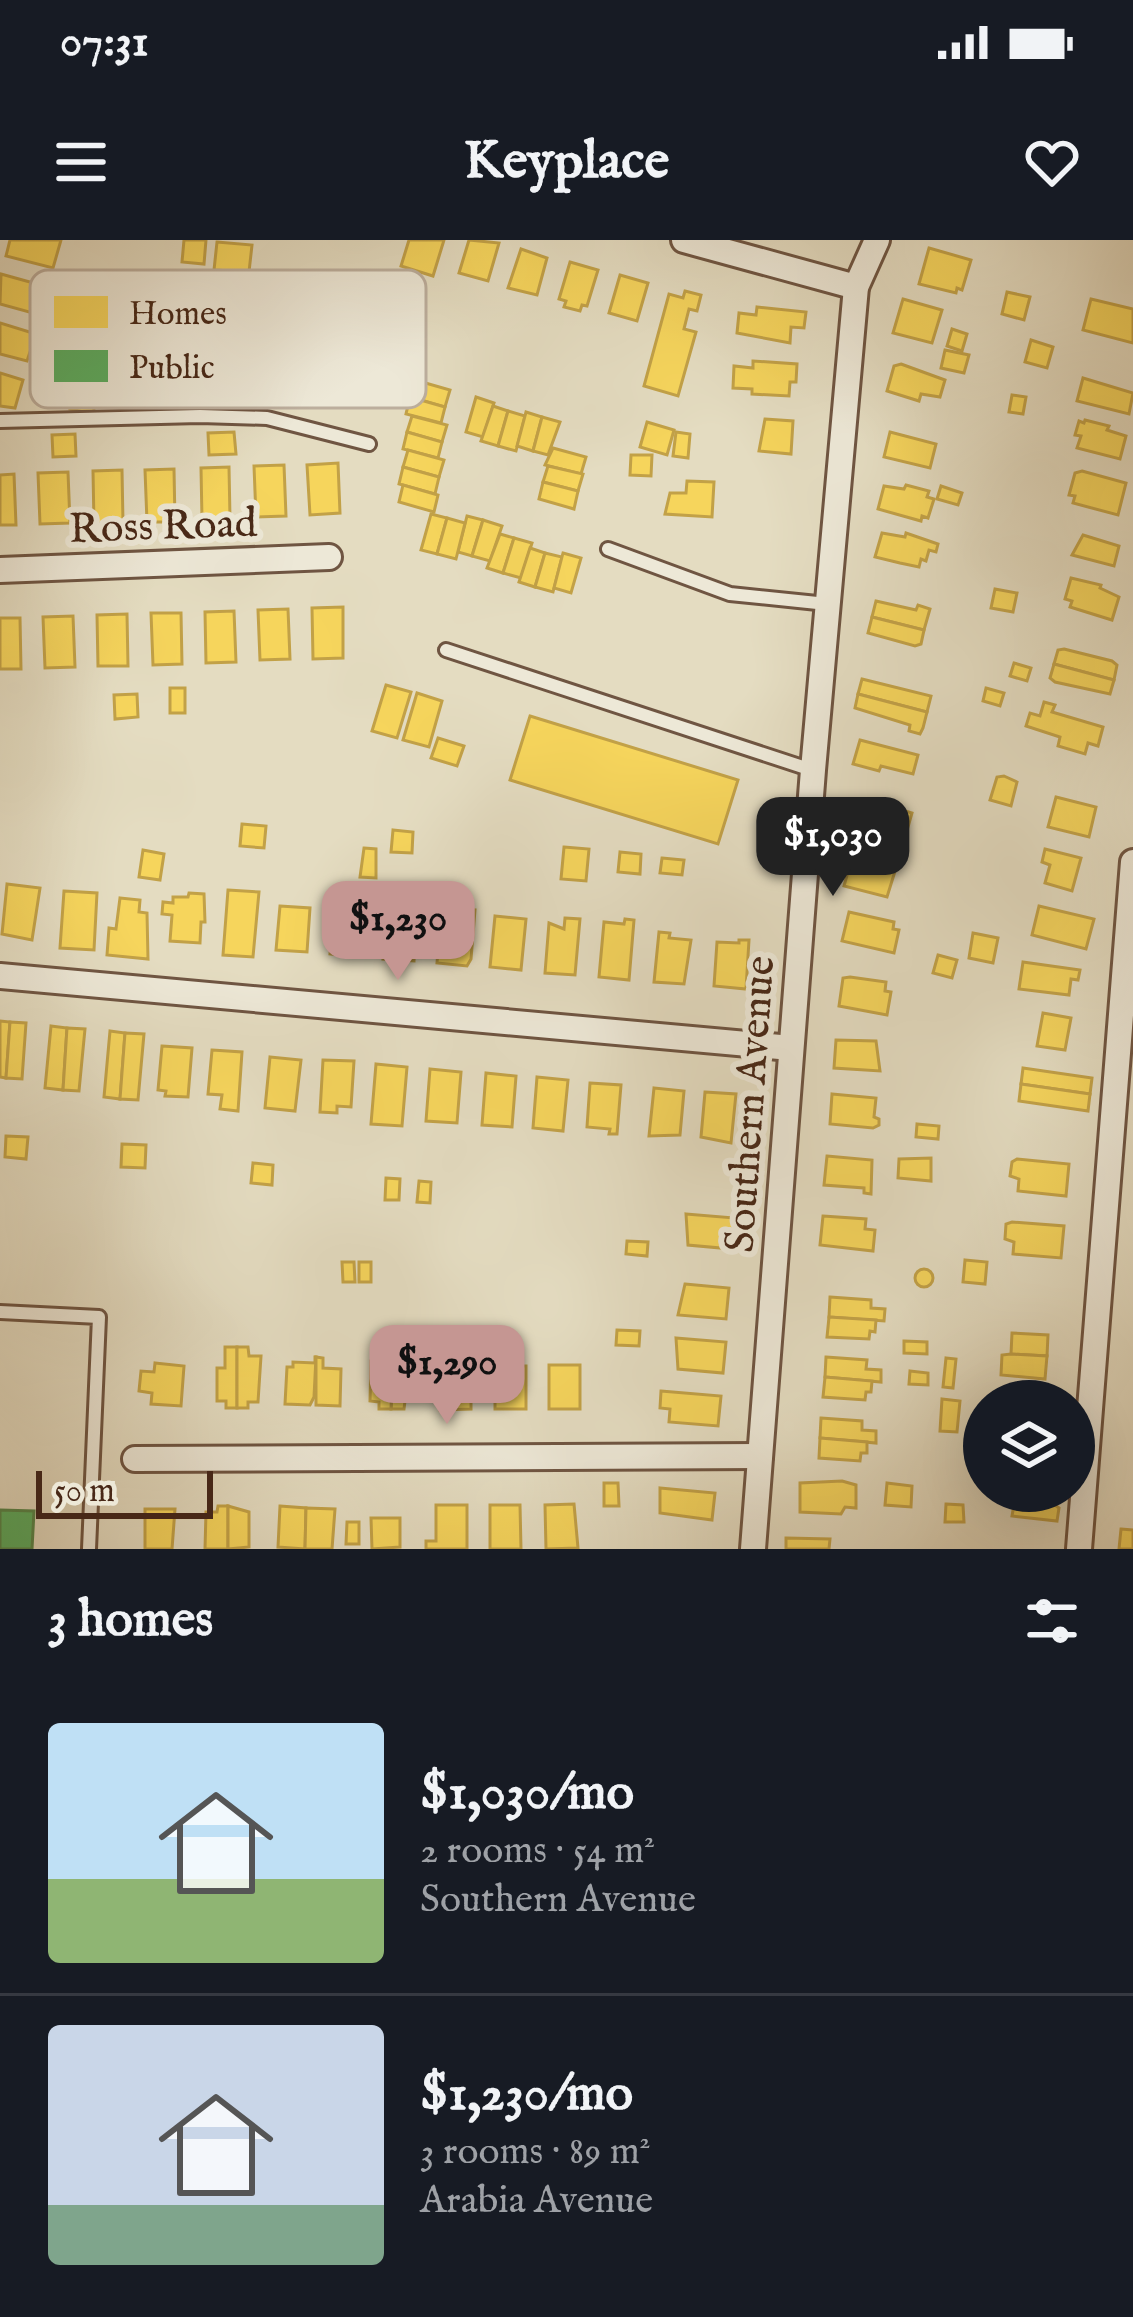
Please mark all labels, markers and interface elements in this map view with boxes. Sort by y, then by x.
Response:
text: 07:31 [60,14,149,71]
text: Keyplace [464,128,669,197]
icon: menu [48,129,114,195]
icon: heart [1019,129,1085,195]
legend [30,270,426,408]
text: Homes [129,294,227,336]
text: Public [129,348,215,390]
street label: Ross Road [68,498,259,557]
pin: $1,030 [735,797,931,899]
text: $1,030 [783,811,883,860]
pin: $1,230 [300,881,496,983]
text: $1,230 [349,895,447,944]
street label: Southern Avenue [715,954,788,1254]
pin: $1,290 [349,1325,545,1427]
text: $1,290 [397,1339,498,1388]
map controls [963,1380,1095,1512]
button: layers [963,1380,1095,1512]
scale bar [36,1465,213,1518]
text: 50 m [54,1471,115,1513]
icon: filters [1019,1588,1085,1654]
text: 3 homes [48,1589,213,1654]
text: $1,030/mo [420,1762,634,1827]
icon: home [144,1771,288,1915]
text: 2 rooms · 54 m² [420,1827,655,1876]
text: Southern Avenue [420,1876,696,1925]
text: $1,230/mo [420,2063,633,2128]
icon: home [144,2073,288,2217]
text: 3 rooms · 89 m² [420,2128,651,2177]
text: Arabia Avenue [420,2177,653,2226]

